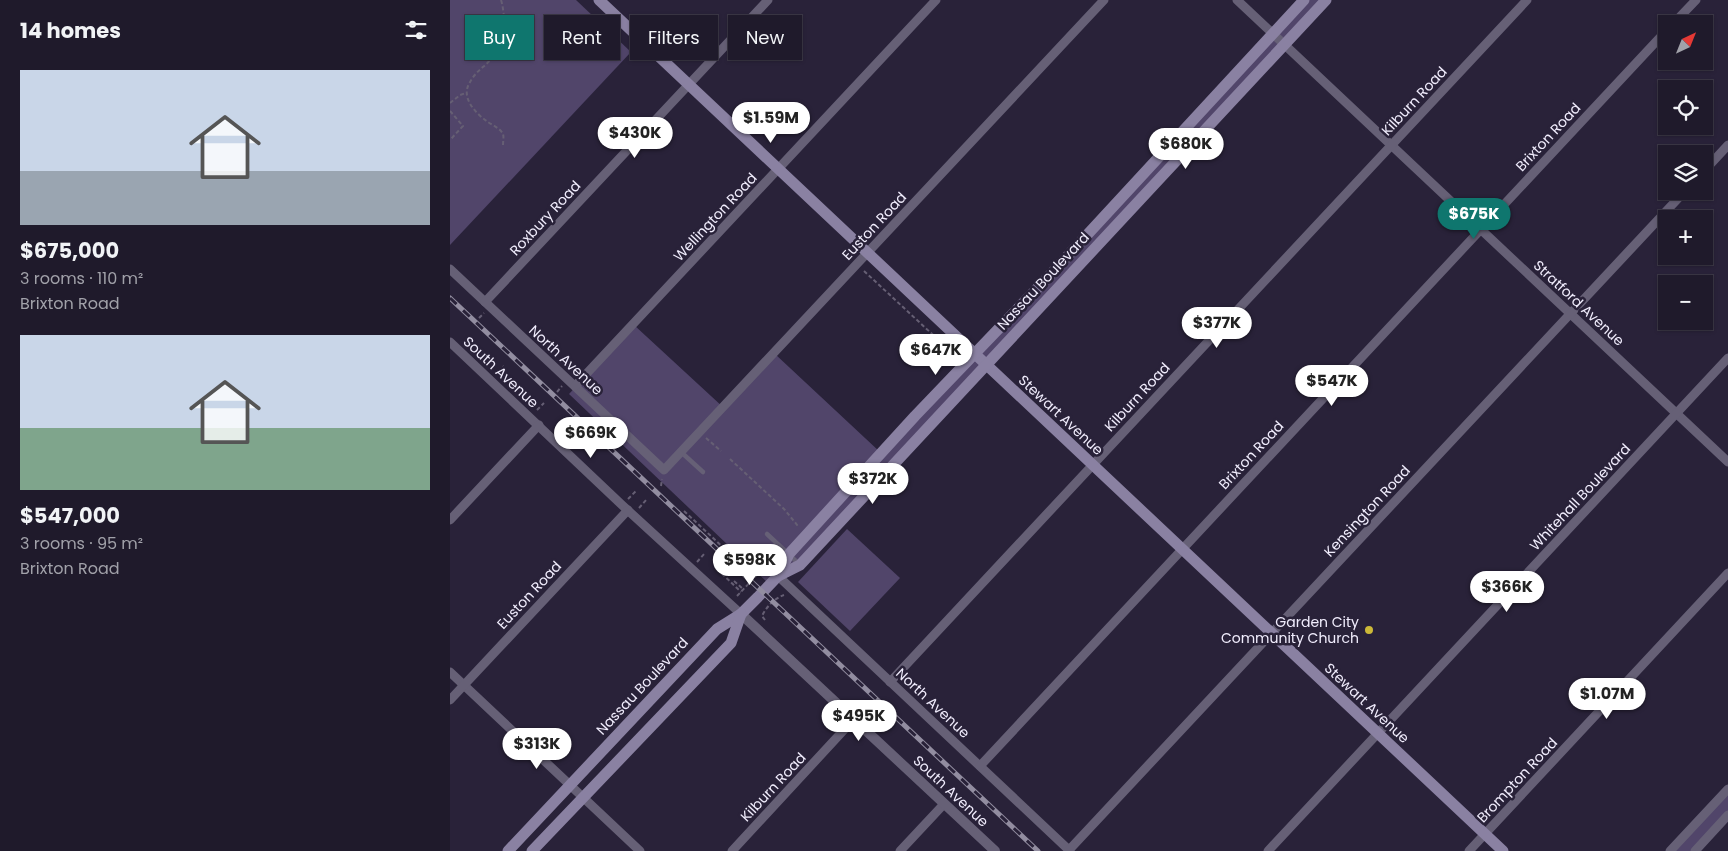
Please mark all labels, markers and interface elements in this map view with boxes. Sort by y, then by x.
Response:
chip: Buy [465,15,534,60]
chip: Rent [544,15,620,60]
chip: Filters [630,15,718,60]
chip: New [728,15,802,60]
north arrow [1658,15,1712,70]
map controls [1658,15,1713,330]
text: 14 homes [20,16,121,45]
icon: filters [402,16,430,44]
street label: Kilburn Road [1377,62,1451,140]
button: locate [1658,80,1713,135]
street label: Brixton Road [1511,98,1585,176]
icon: home [180,102,270,192]
pin: $1.59M [730,102,812,144]
text: $1.59M [743,106,799,129]
pin: $430K [600,116,670,159]
text: $430K [609,121,661,144]
pin: $680K [1151,128,1221,170]
text: $680K [1160,132,1212,155]
button: layers [1658,145,1713,200]
street label: Wellington Road [669,168,761,266]
street label: Roxbury Road [505,176,585,260]
street label: Euston Road [837,188,911,264]
pin: $675K [1439,198,1509,240]
text: $675K [1449,202,1499,225]
button: + [1658,210,1713,265]
street label: Nassau Boulevard [992,228,1094,334]
text: $675,000 [20,236,119,265]
street label: Stratford Avenue [1529,256,1629,351]
text: 3 rooms · 110 m² [20,267,143,290]
button: − [1658,275,1713,330]
text: Brixton Road [20,292,120,315]
pin: $377K [1182,306,1252,349]
text: $377K [1193,311,1241,334]
street label: North Avenue [525,320,608,400]
street label: South Avenue [459,332,543,412]
pin: $647K [901,334,971,376]
text: $647K [910,338,962,361]
street label: Kilburn Road [1100,358,1174,436]
pin: $547K [1297,364,1367,407]
icon: home [180,367,270,457]
text: $547K [1306,369,1358,392]
street label: Stewart Avenue [1014,370,1108,460]
pin: $669K [556,416,626,459]
street label: Brixton Road [1214,416,1288,494]
text: $669K [565,421,617,444]
street label: Whitehall Boulevard [1525,439,1635,555]
street label: Kensington Road [1319,461,1415,561]
pin: $372K [838,462,908,505]
text: $372K [848,467,898,490]
text: $547,000 [20,501,120,530]
text: 3 rooms · 95 m² [20,532,143,555]
pin: $598K [715,544,785,586]
text: $598K [724,548,776,571]
text: Brixton Road [20,557,120,580]
street label: Euston Road [492,557,566,633]
pin: $366K [1472,570,1542,613]
text: $366K [1481,575,1533,598]
place label: Garden City Community Church [1221,612,1359,648]
marker: Garden City Community Church [1363,624,1375,636]
street label: Nassau Boulevard [591,633,693,739]
street label: Stewart Avenue [1320,658,1414,748]
street label: North Avenue [892,663,975,743]
pin: $1.07M [1566,678,1648,720]
text: $1.07M [1580,682,1634,705]
pin: $495K [824,700,894,742]
text: $495K [833,704,885,727]
pin: $313K [502,728,572,770]
text: $313K [513,732,561,755]
street label: Brompton Road [1472,733,1562,827]
street label: Kilburn Road [736,748,810,826]
street label: South Avenue [909,751,993,831]

